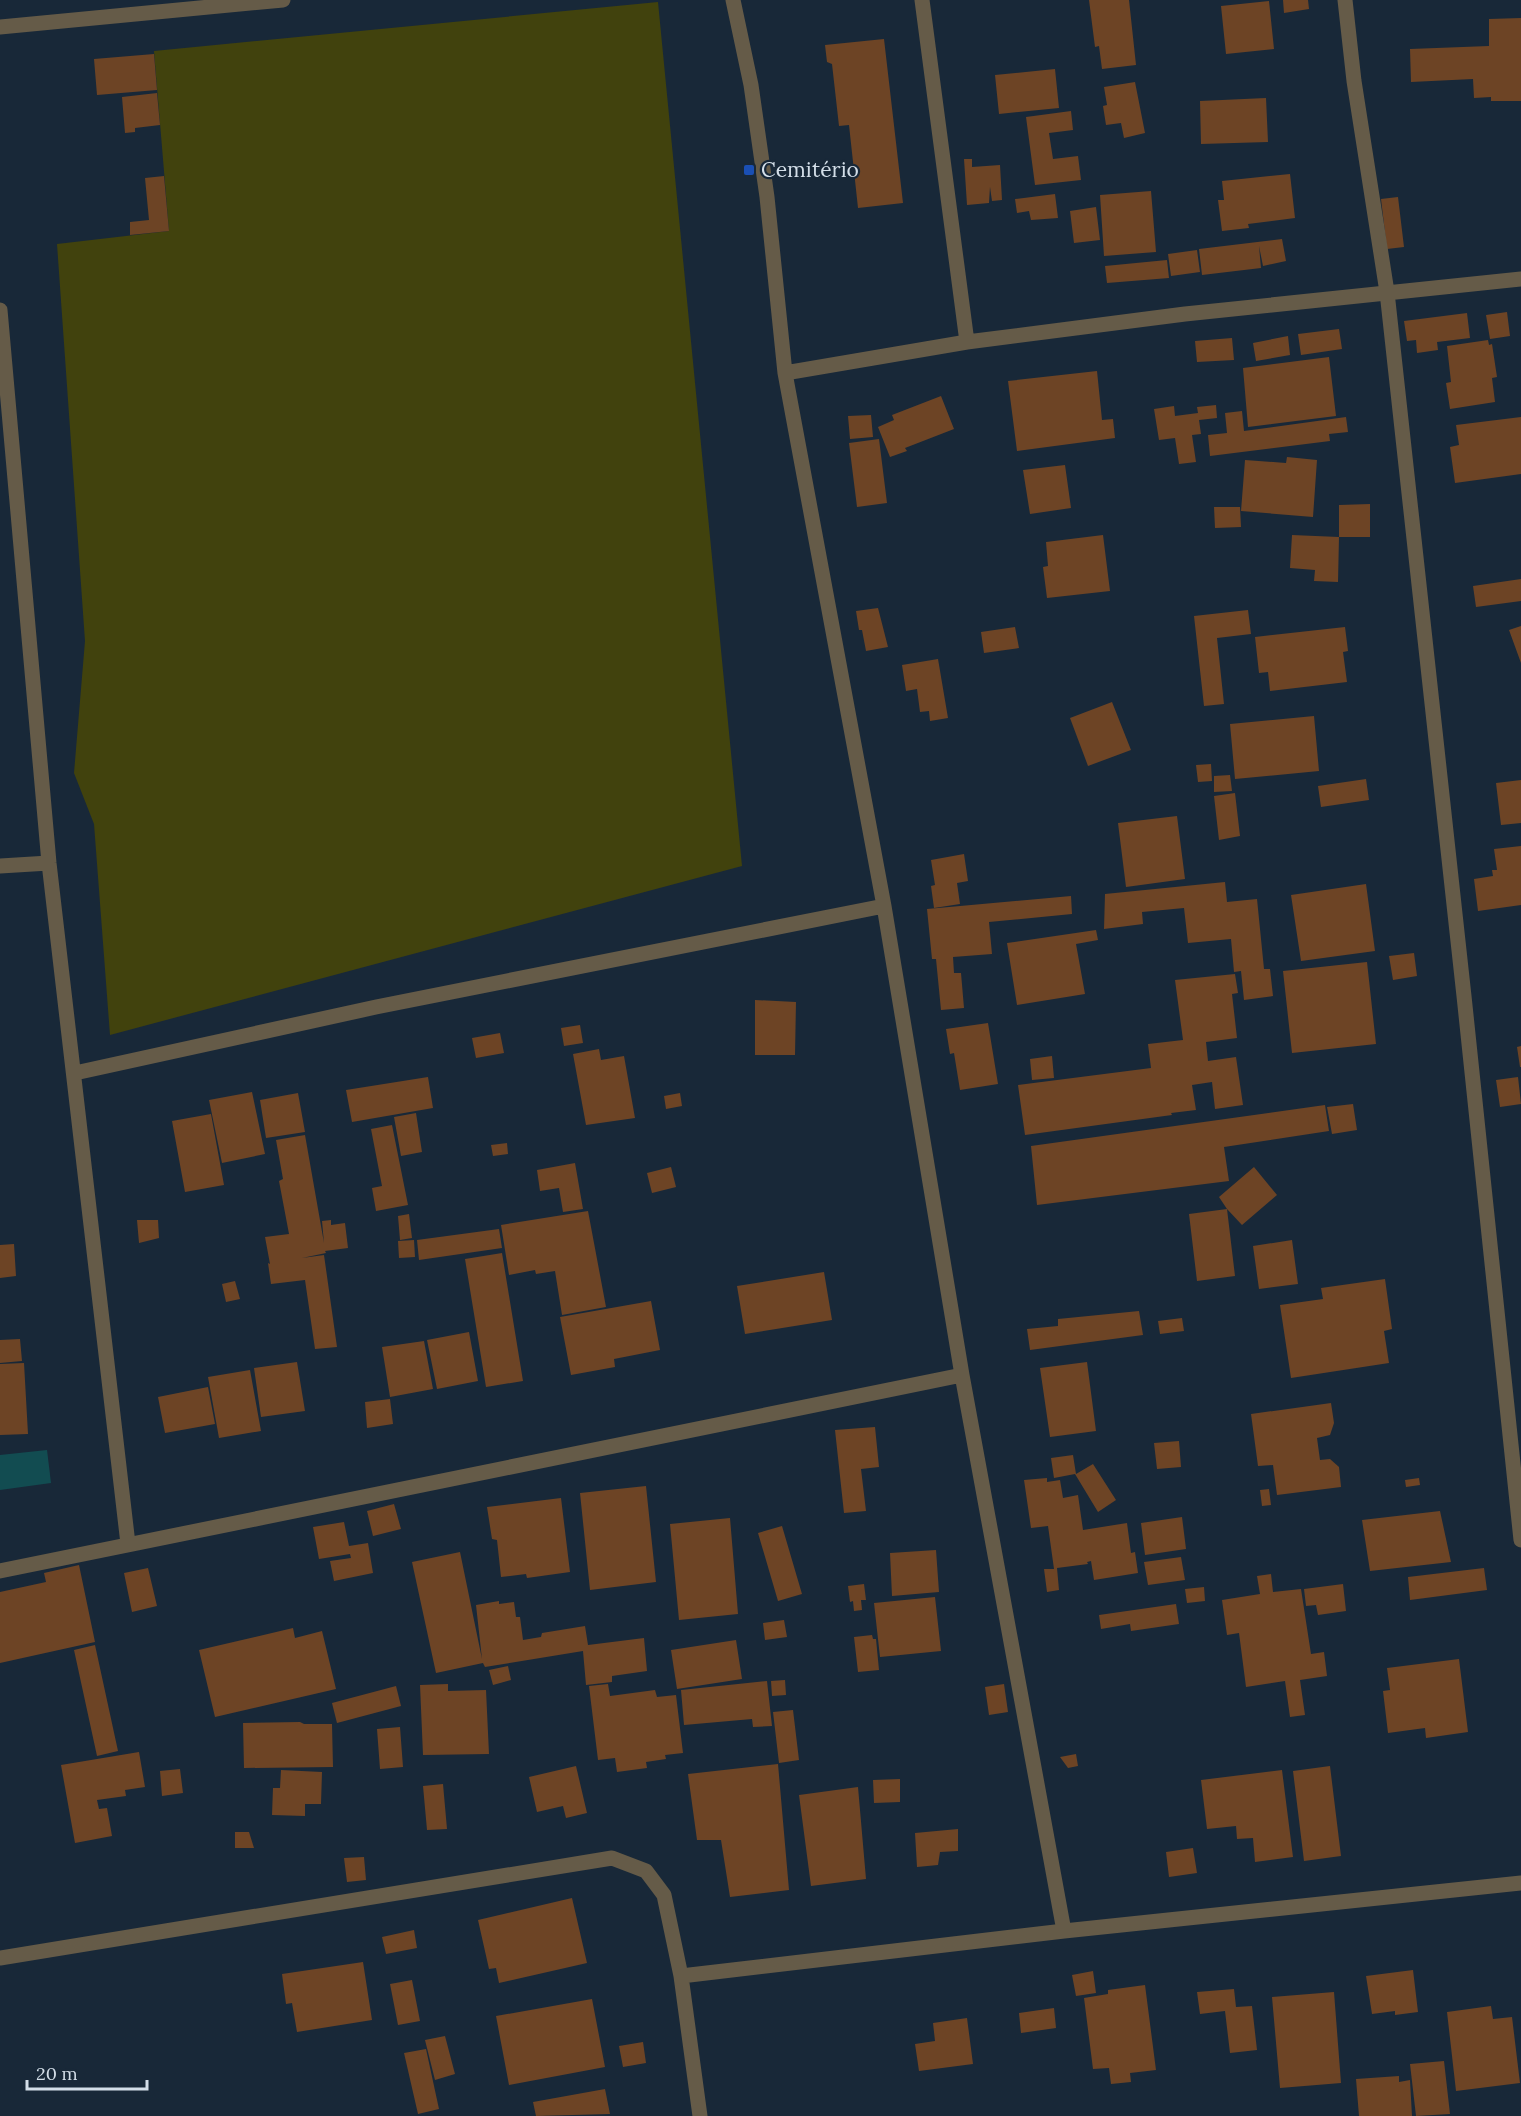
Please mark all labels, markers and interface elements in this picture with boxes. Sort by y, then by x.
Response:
place label: Cemitério [761,156,859,183]
marker: Cemitério [742,163,756,177]
scale bar [27,2053,147,2091]
text: 20 m [36,2062,78,2085]

